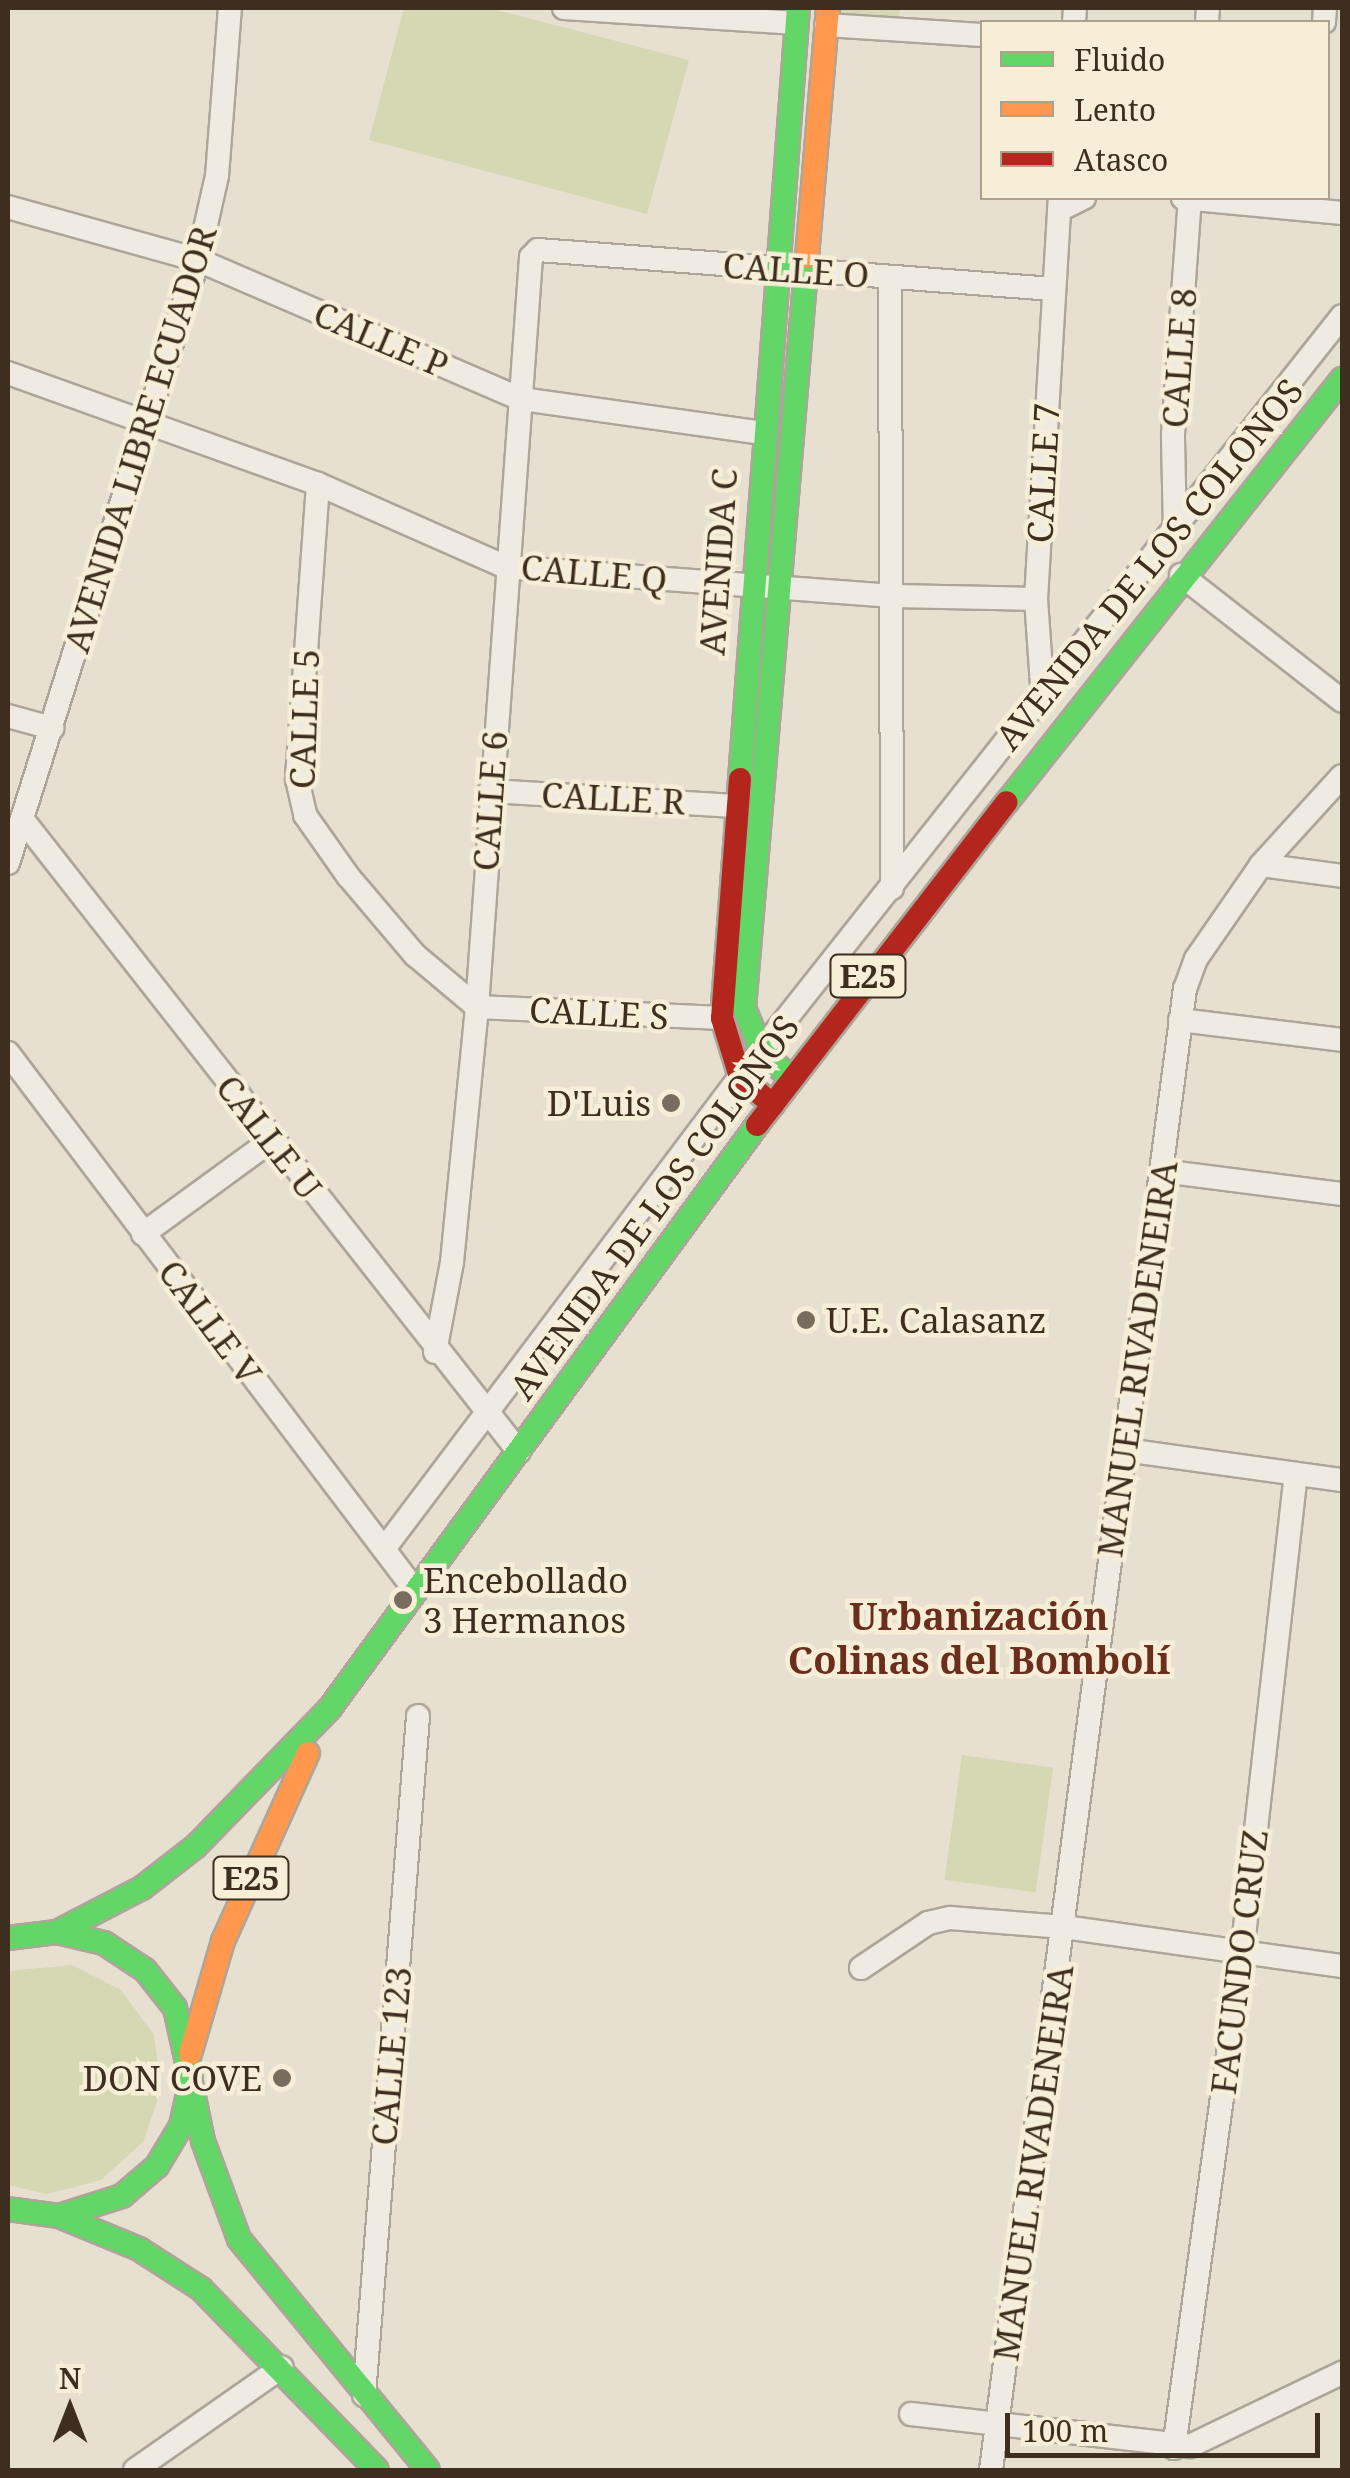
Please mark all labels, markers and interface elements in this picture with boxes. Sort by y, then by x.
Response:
legend [980,20,1330,200]
text: Fluido [1074,39,1165,80]
text: Lento [1074,89,1156,130]
text: Atasco [1074,139,1168,180]
street label: AVENIDA LIBRE ECUADOR [55,221,225,657]
street label: CALLE O [721,244,871,296]
street label: CALLE 8 [1153,287,1205,429]
street label: CALLE P [308,292,454,386]
street label: AVENIDA DE LOS COLONOS [986,370,1312,758]
street label: CALLE 7 [1018,402,1068,544]
street label: AVENIDA C [691,467,745,657]
street label: CALLE Q [519,546,669,600]
street label: CALLE 5 [281,648,327,790]
street label: CALLE 6 [464,730,516,872]
street label: CALLE R [540,773,686,823]
road number: E25 [828,949,908,1003]
street label: CALLE S [528,988,670,1038]
street label: AVENIDA DE LOS COLONOS [500,1007,808,1407]
street label: CALLE U [208,1067,330,1207]
place label: D'Luis [547,1082,651,1124]
marker: D'Luis [660,1092,682,1114]
street label: MANUEL RIVADENEIRA [1088,1158,1186,1560]
street label: CALLE V [150,1252,270,1392]
place label: U.E. Calasanz [826,1299,1046,1341]
marker: U.E. Calasanz [795,1309,817,1331]
place label: Encebollado 3 Hermanos [423,1559,628,1641]
marker: Encebollado 3 Hermanos [392,1589,414,1611]
district label: Urbanización Colinas del Bombolí [788,1593,1170,1682]
street label: FACUNDO CRUZ [1202,1827,1276,2097]
road number: E25 [211,1851,291,1905]
street label: MANUEL RIVADENEIRA [984,1962,1082,2364]
street label: CALLE 123 [362,1965,420,2147]
place label: DON COVE [83,2057,262,2099]
marker: DON COVE [271,2067,293,2089]
north arrow [20,2358,120,2458]
text: N [59,2359,81,2397]
scale bar [1010,2393,1325,2455]
text: 100 m [1022,2410,1108,2451]

